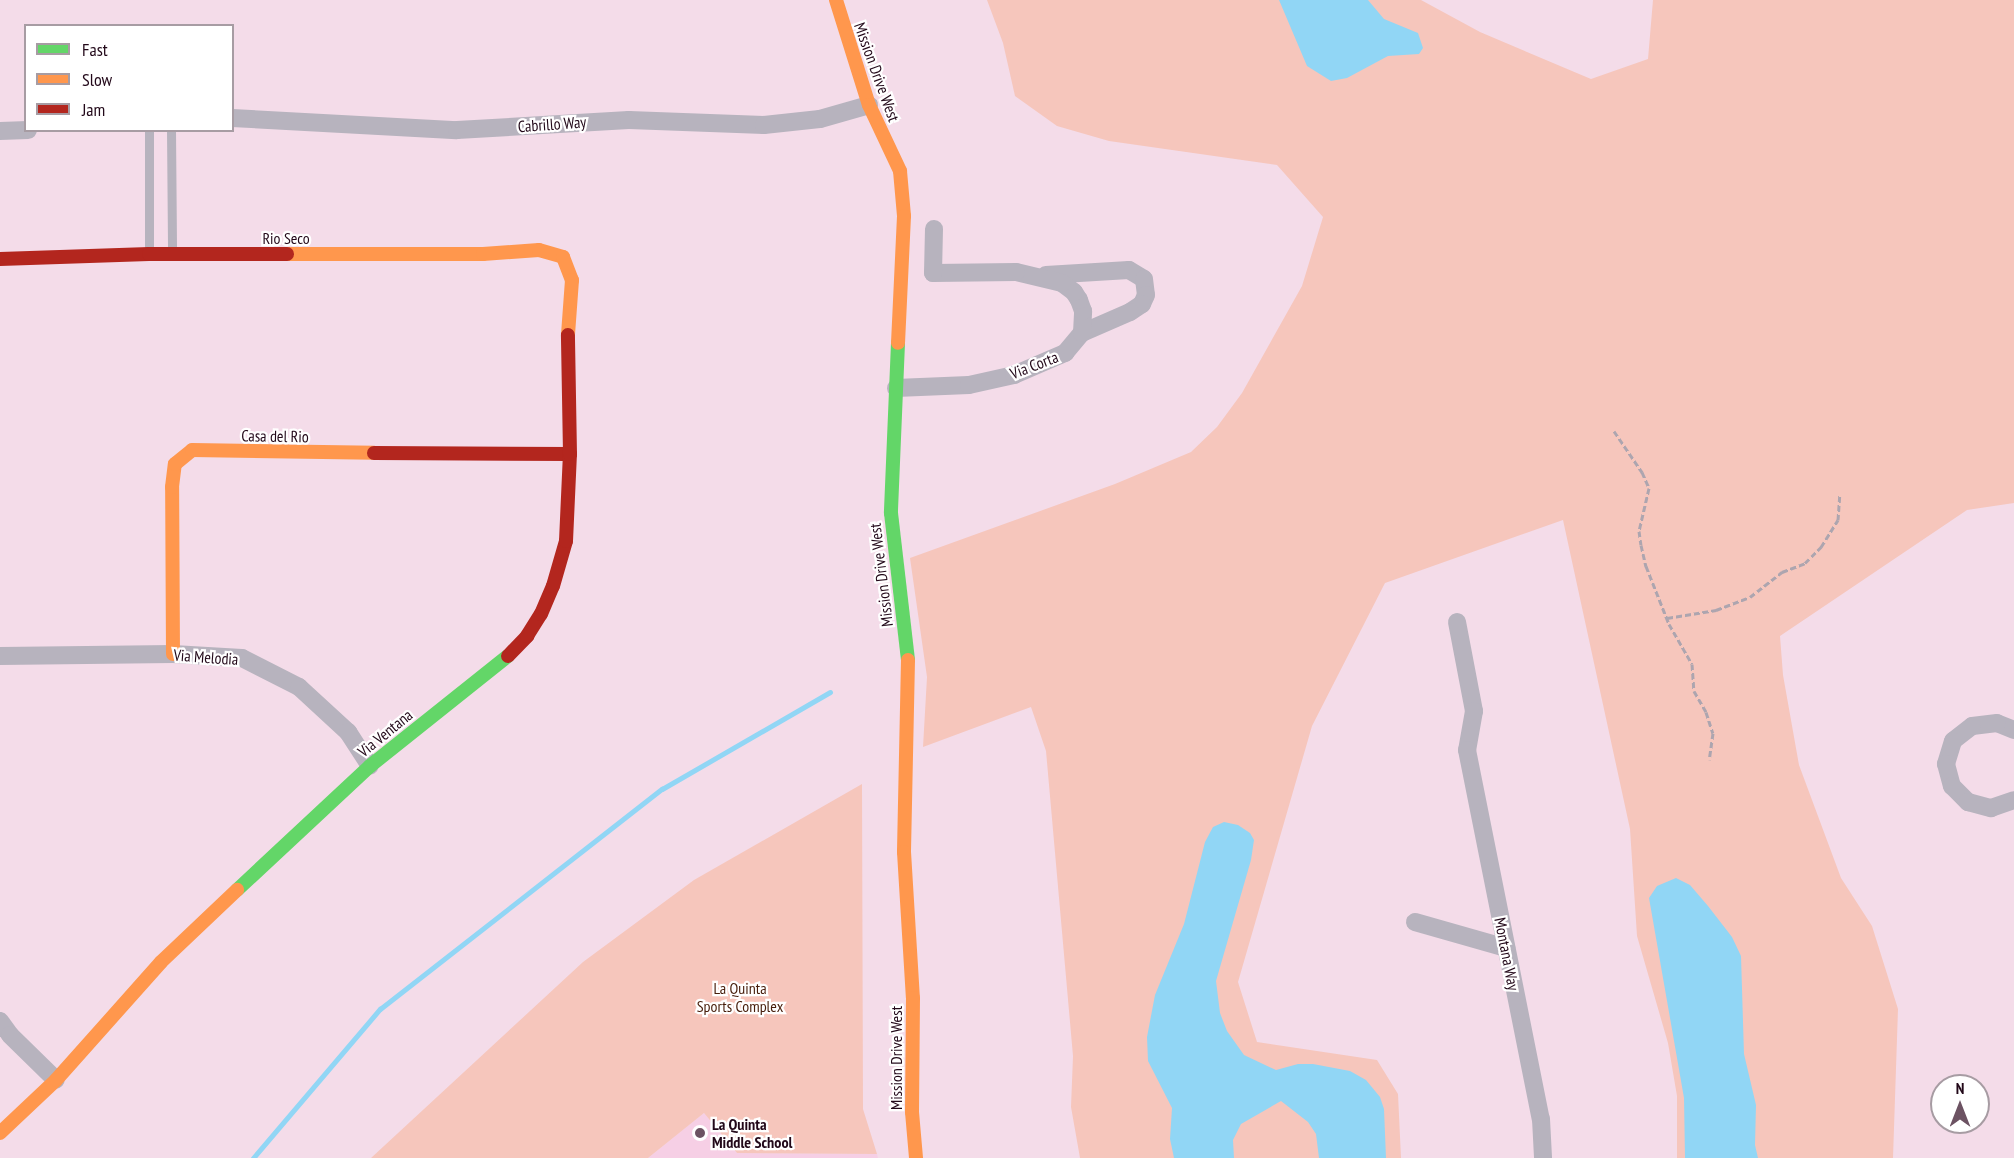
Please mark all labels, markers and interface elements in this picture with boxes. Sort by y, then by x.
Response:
street label: Mission Drive West [850,20,904,124]
legend [24,24,234,132]
text: Fast [82,38,108,61]
text: Slow [82,68,112,91]
text: Jam [82,98,105,121]
street label: Cabrillo Way [517,112,587,136]
street label: Rio Seco [262,228,310,248]
street label: Via Corta [1007,347,1061,383]
street label: Casa del Rio [241,426,309,446]
street label: Mission Drive West [865,522,897,628]
street label: Via Melodia [173,645,239,669]
street label: Via Ventana [354,705,416,761]
street label: Montana Way [1490,916,1524,992]
park label: La Quinta Sports Complex [697,978,783,1016]
street label: Mission Drive West [886,1006,906,1110]
north arrow [1930,1074,1990,1134]
text: N [1956,1078,1964,1098]
place label: La Quinta Middle School [712,1114,792,1152]
marker: La Quinta Middle School [693,1126,707,1140]

